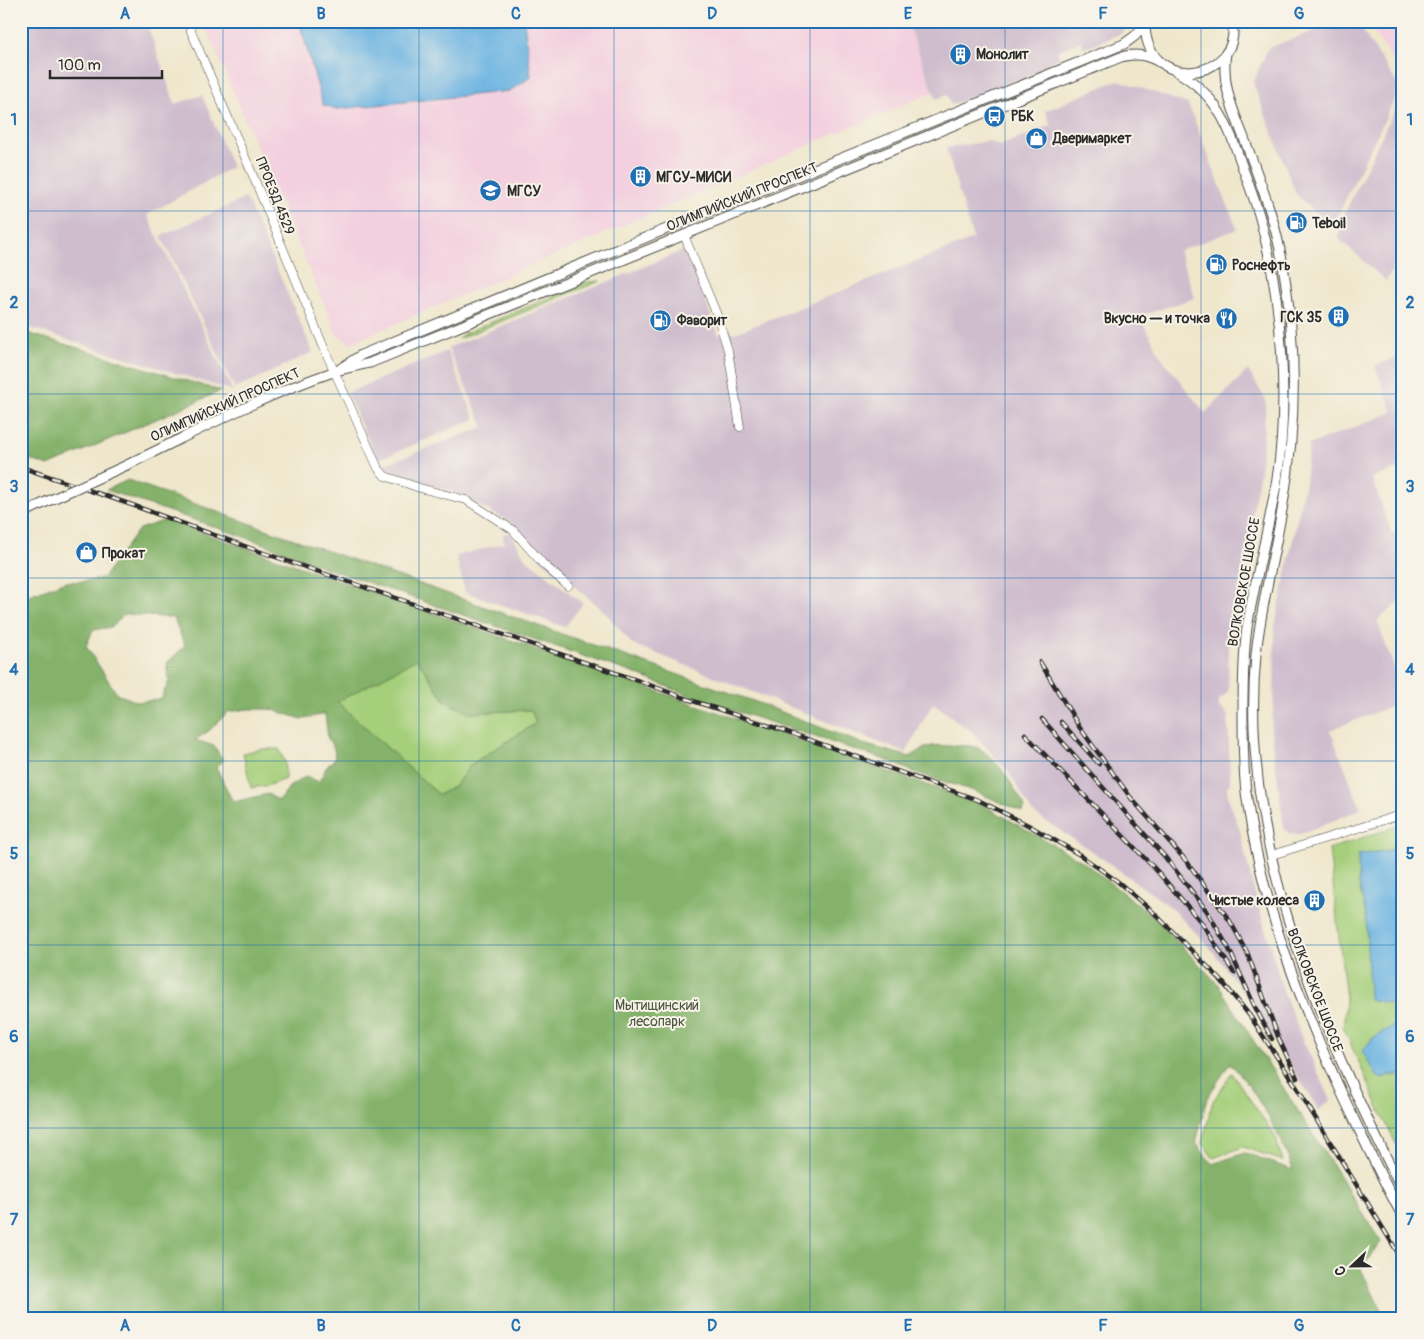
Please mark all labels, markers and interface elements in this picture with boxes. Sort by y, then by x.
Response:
text: A [120,4,131,24]
text: B [316,4,326,24]
text: C [511,4,521,24]
text: D [707,4,717,24]
text: E [904,4,913,24]
text: F [1098,4,1108,24]
text: G [1294,4,1305,24]
building icon: Монолит [948,42,972,66]
place label: Монолит [976,46,1030,63]
scale bar [50,48,162,80]
text: 100 m [58,56,101,75]
bus stop icon: РБК [983,104,1007,128]
place label: РБК [1011,108,1034,125]
text: 1 [11,110,17,130]
text: 1 [1407,110,1413,130]
shop icon: Дверимаркет [1025,126,1049,150]
place label: Дверимаркет [1052,130,1132,147]
street label: ПРОЕЗД 4529 [252,155,298,237]
street label: ОЛИМПИЙСКИЙ ПРОСПЕКТ [664,159,820,235]
building icon: МГСУ-МИСИ [628,165,652,189]
place label: МГСУ-МИСИ [656,169,732,186]
school or university icon: МГСУ [479,179,503,203]
place label: МГСУ [507,183,541,200]
fuel station icon: Teboil [1284,211,1308,235]
place label: Teboil [1311,215,1346,232]
fuel station icon: Роснефть [1204,253,1228,277]
place label: Роснефть [1232,257,1291,274]
text: 2 [10,293,19,313]
text: 2 [1406,293,1415,313]
building icon: ГСК 35 [1326,305,1350,329]
restaurant icon: Вкусно — и точка [1214,306,1238,330]
fuel station icon: Фаворит [649,308,673,332]
place label: ГСК 35 [1280,309,1322,326]
place label: Вкусно — и точка [1104,310,1210,327]
place label: Фаворит [676,312,728,329]
street label: ОЛИМПИЙСКИЙ ПРОСПЕКТ [148,364,303,446]
text: 3 [10,477,19,497]
text: 3 [1406,477,1415,497]
street label: ВОЛКОВСКОЕ ШОССЕ [1224,516,1264,648]
shop icon: Прокат [74,541,98,565]
place label: Прокат [102,545,146,562]
text: 4 [9,660,19,680]
text: 4 [1405,660,1415,680]
text: 5 [10,844,19,864]
text: 5 [1406,844,1415,864]
building icon: Чистые колеса [1303,888,1327,912]
place label: Чистые колеса [1209,892,1299,909]
street label: ВОЛКОВСКОЕ ШОССЕ [1284,926,1346,1054]
park label: Мытищинский лесопарк [615,997,699,1030]
text: 6 [9,1027,19,1047]
text: 6 [1405,1027,1415,1047]
text: 7 [10,1210,19,1230]
text: 7 [1406,1210,1415,1230]
north arrow [1326,1242,1376,1292]
text: С [1331,1263,1350,1278]
text: A [120,1316,131,1336]
text: B [316,1316,326,1336]
text: C [511,1316,521,1336]
text: D [707,1316,717,1336]
text: E [904,1316,913,1336]
text: F [1098,1316,1108,1336]
text: G [1294,1316,1305,1336]

